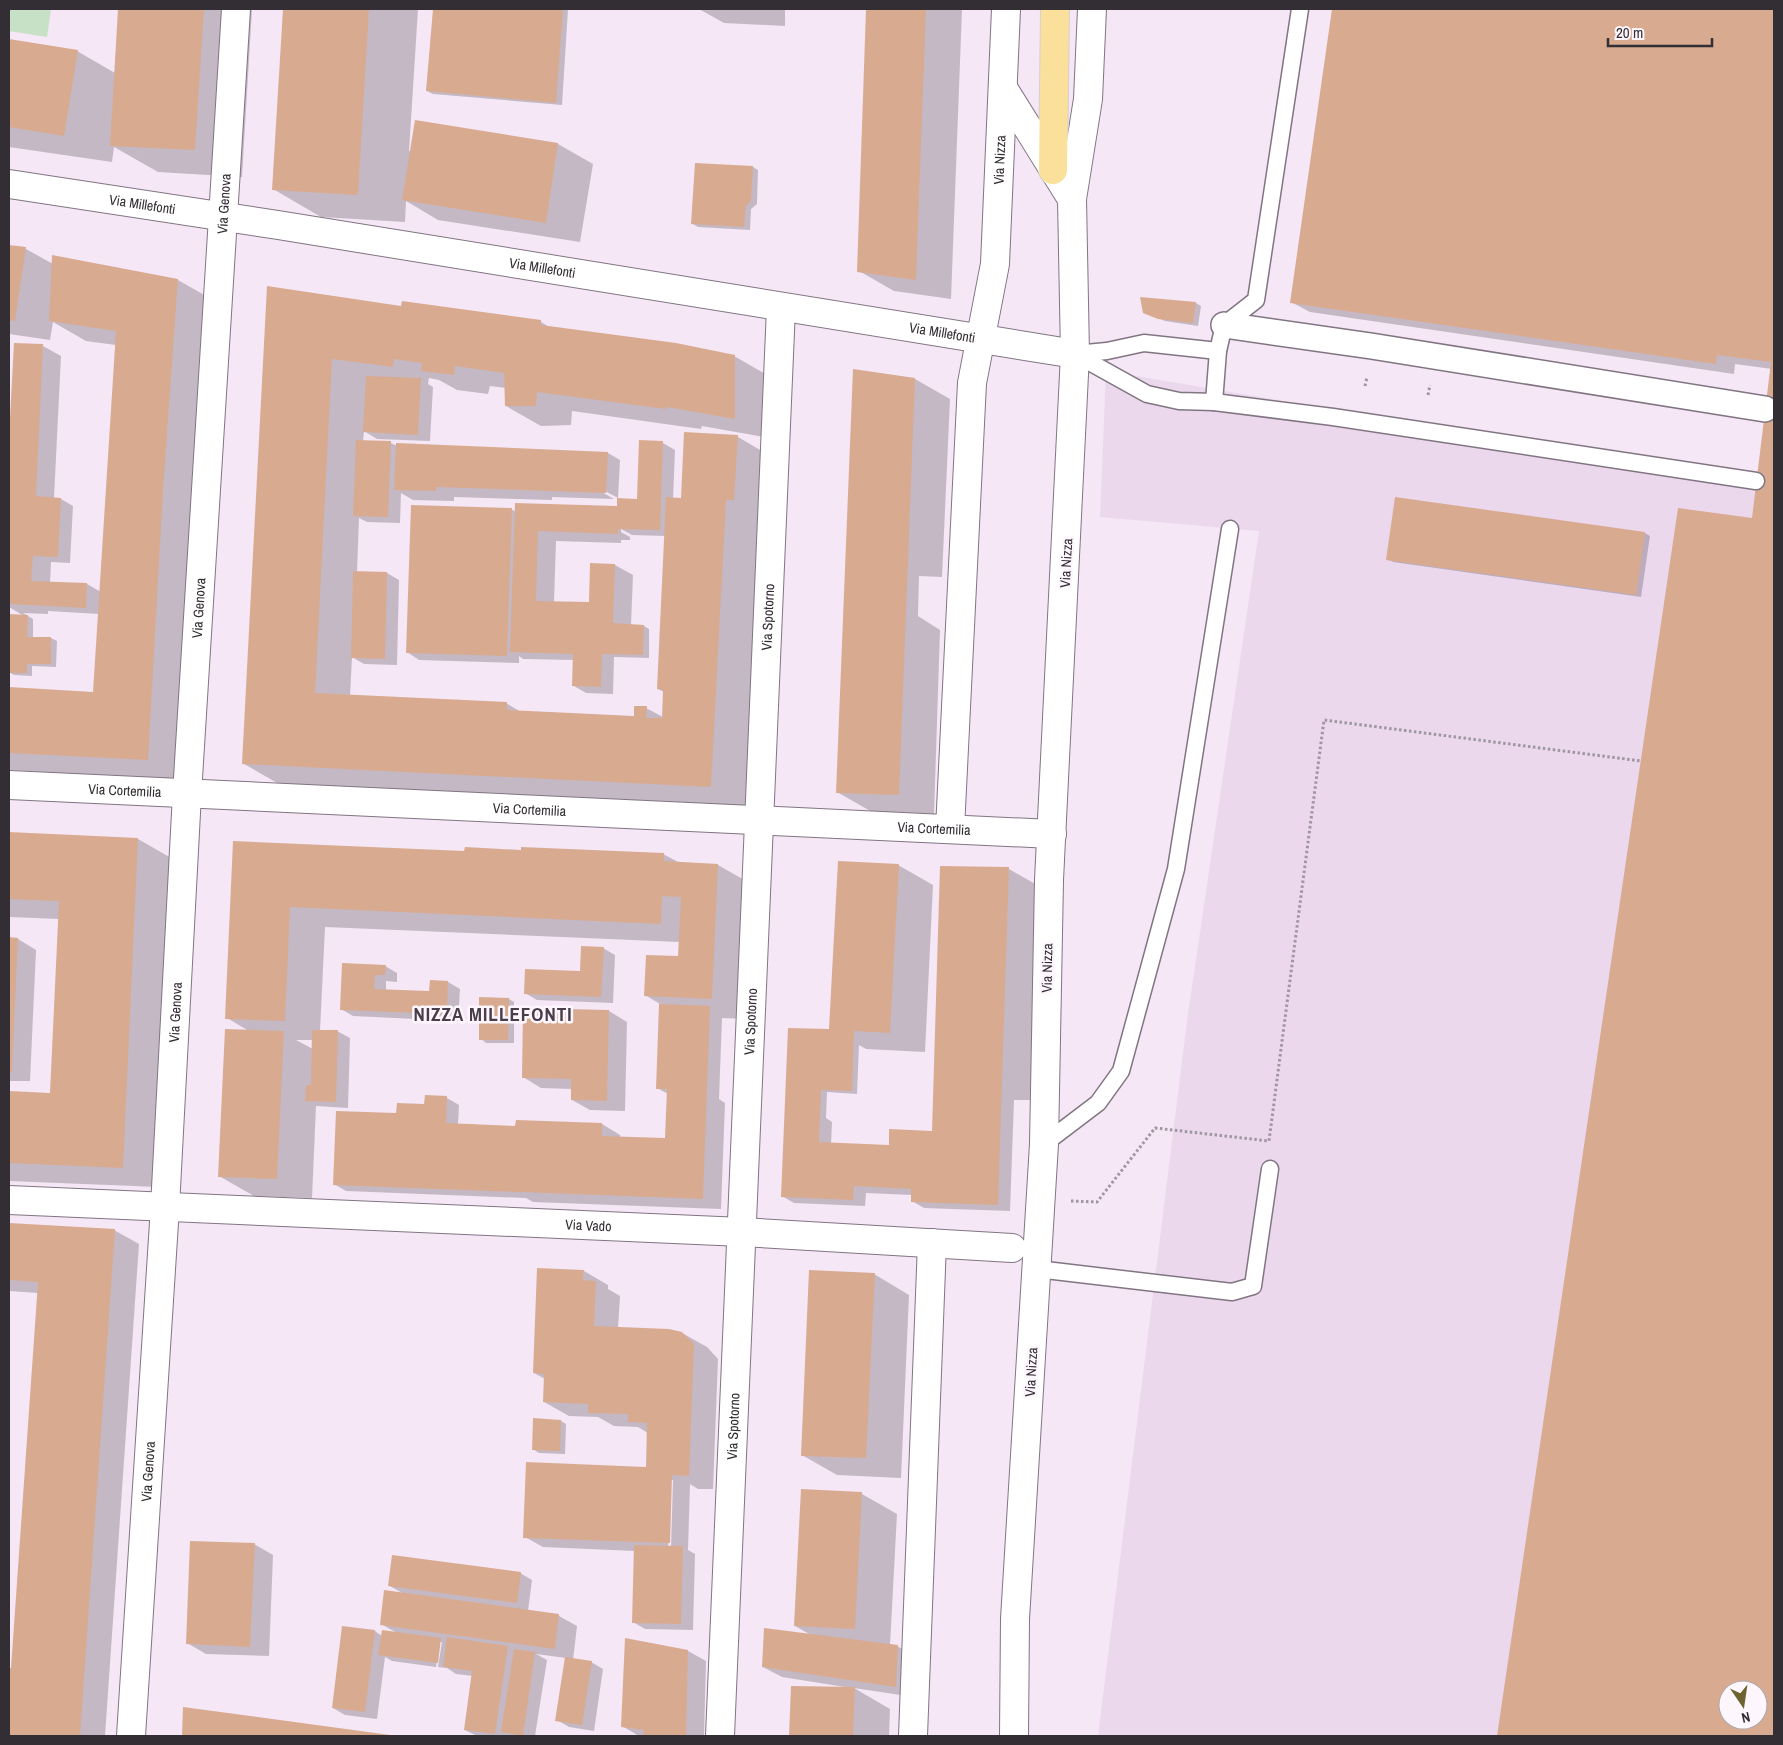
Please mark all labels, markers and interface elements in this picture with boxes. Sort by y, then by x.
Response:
scale bar [1608,15,1712,47]
text: 20 m [1616,22,1643,43]
street label: Via Nizza [989,134,1010,185]
street label: Via Genova [213,172,235,235]
street label: Via Millefonti [108,190,177,218]
street label: Via Millefonti [508,254,577,282]
street label: Via Millefonti [908,318,977,347]
street label: Via Nizza [1056,537,1076,588]
street label: Via Genova [188,577,210,639]
street label: Via Spotorno [757,583,778,651]
street label: Via Cortemilia [88,780,163,801]
street label: Via Cortemilia [492,799,567,820]
street label: Via Cortemilia [897,818,972,839]
street label: Via Nizza [1038,942,1056,993]
street label: Via Genova [165,981,186,1043]
street label: Via Spotorno [740,988,761,1055]
district label: NIZZA MILLEFONTI [413,1001,573,1027]
street label: Via Vado [565,1215,612,1235]
street label: Via Nizza [1021,1346,1041,1397]
street label: Via Spotorno [723,1392,744,1460]
street label: Via Genova [137,1440,159,1502]
north arrow [1718,1680,1768,1730]
text: N [1740,1708,1752,1727]

